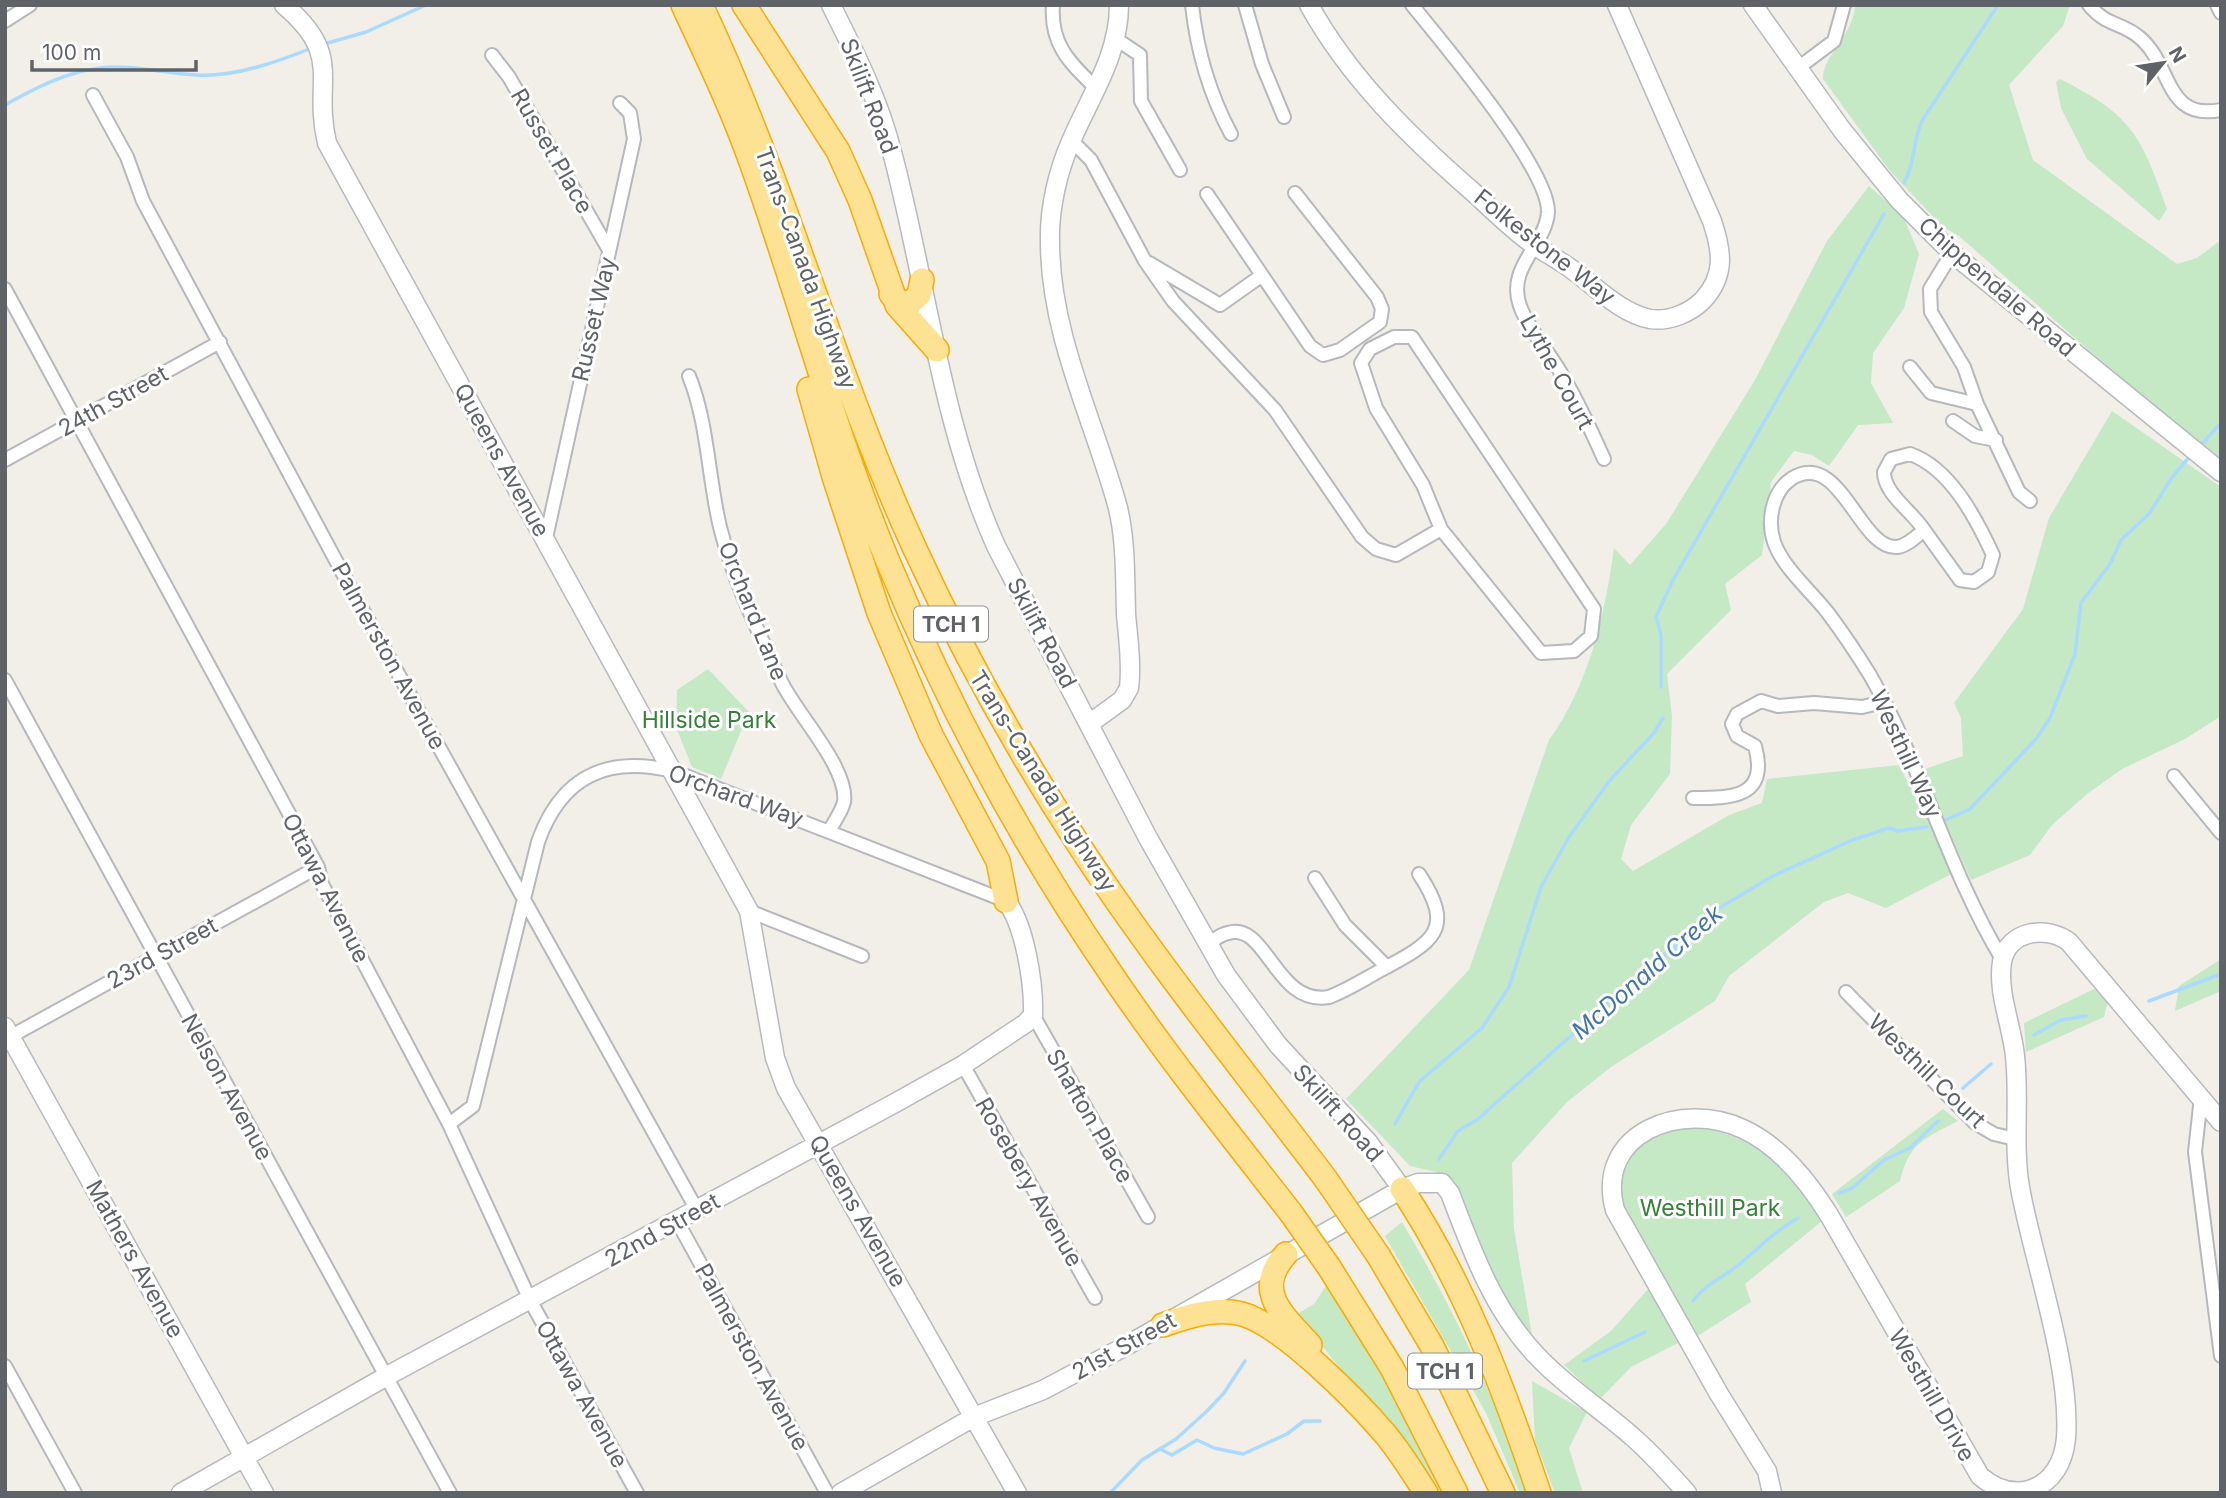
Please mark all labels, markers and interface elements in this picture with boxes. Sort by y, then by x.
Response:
scale bar [32,28,196,72]
north arrow [2128,28,2198,98]
street label: Skilift Road [834,34,904,158]
text: 100 m [42,40,101,65]
text: N [2164,43,2191,67]
street label: Russet Place [505,83,599,219]
street label: Trans-Canada Highway [749,143,863,393]
street label: Folkestone Way [1469,183,1621,311]
street label: Chippendale Road [1913,211,2081,363]
street label: Russet Way [566,254,622,384]
street label: Lythe Court [1514,310,1600,434]
street label: 24th Street [53,359,173,443]
street label: Queens Avenue [448,378,556,542]
street label: Orchard Lane [712,537,794,685]
street label: Palmerston Avenue [326,558,452,754]
street label: Skilift Road [1001,573,1083,693]
road number: TCH 1 [914,606,988,642]
street label: Trans-Canada Highway [963,665,1123,897]
street label: Westhill Way [1864,685,1948,823]
park label: Hillside Park [642,706,777,734]
street label: Orchard Way [665,759,807,833]
street label: Ottawa Avenue [276,809,376,967]
water label: McDonald Creek [1566,898,1729,1045]
street label: 23rd Street [102,911,223,995]
street label: Westhill Court [1863,1008,1992,1134]
street label: Nelson Avenue [175,1009,279,1165]
street label: Shafton Place [1040,1044,1140,1188]
street label: Skilift Road [1287,1059,1389,1167]
street label: Rosebery Avenue [969,1093,1089,1271]
street label: Queens Avenue [803,1130,913,1292]
street label: Mathers Avenue [80,1175,190,1343]
street label: 22nd Street [600,1187,725,1273]
park label: Westhill Park [1640,1194,1781,1222]
street label: Palmerston Avenue [689,1259,815,1455]
street label: 21st Street [1067,1306,1181,1386]
street label: Ottawa Avenue [530,1315,634,1473]
street label: Westhill Drive [1883,1324,1981,1466]
road number: TCH 1 [1408,1354,1482,1388]

